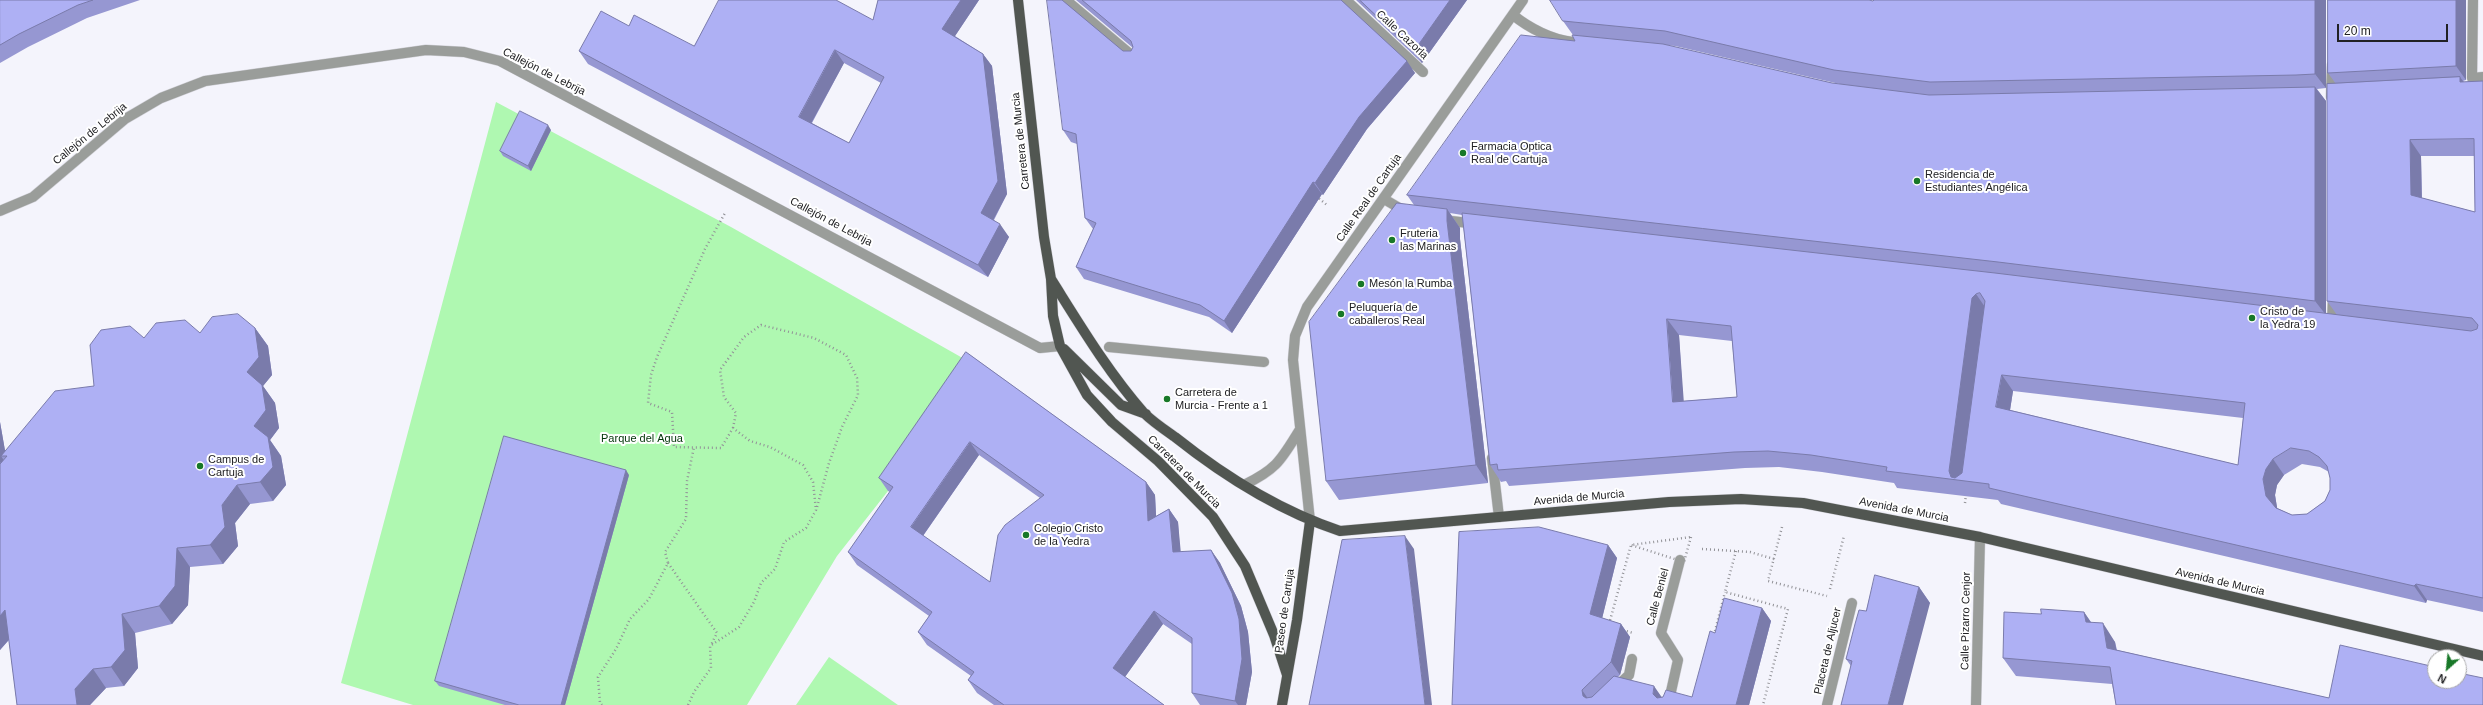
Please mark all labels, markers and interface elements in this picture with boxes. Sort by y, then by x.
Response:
street label: Calle Cazorla [1373,8,1431,62]
scale bar [2339,16,2450,42]
text: 20 m [2344,24,2371,38]
street label: Callejón de Lebrija [500,45,588,99]
street label: Carretera de Murcia [1009,92,1033,190]
street label: Callejón de Lebrija [50,100,130,168]
place label: Farmacia Optica Real de Cartuja [1471,140,1552,166]
marker: Farmacia Optica Real de Cartuja [1458,148,1468,158]
street label: Calle Real de Cartuja [1334,151,1404,245]
place label: Residencia de Estudiantes Angélica [1925,168,2028,194]
marker: Residencia de Estudiantes Angélica [1912,176,1922,186]
street label: Callejón de Lebrija [788,195,874,249]
place label: Fruteria las Marinas [1400,227,1456,253]
marker: Fruteria las Marinas [1387,235,1397,245]
place label: Mesón la Rumba [1369,277,1452,291]
marker: Mesón la Rumba [1356,279,1366,289]
place label: Peluquería de caballeros Real [1349,301,1425,327]
place label: Cristo de la Yedra 19 [2260,305,2315,331]
marker: Peluquería de caballeros Real [1336,309,1346,319]
marker: Cristo de la Yedra 19 [2247,313,2257,323]
place label: Carretera de Murcia - Frente a 1 [1175,386,1268,412]
marker: Carretera de Murcia - Frente a 1 [1162,394,1172,404]
park label: Parque del Agua [601,432,683,446]
street label: Carretera de Murcia [1145,433,1223,511]
place label: Campus de Cartuja [208,453,264,479]
marker: Campus de Cartuja [195,461,205,471]
street label: Avenida de Murcia [1533,487,1625,509]
street label: Avenida de Murcia [1858,495,1950,525]
place label: Colegio Cristo de la Yedra [1034,522,1103,548]
marker: Colegio Cristo de la Yedra [1021,530,1031,540]
street label: Avenida de Murcia [2174,565,2266,599]
street label: Calle Beniel [1644,567,1672,627]
street label: Paseo de Cartuja [1273,568,1297,654]
street label: Calle Pizarro Cenjor [1959,572,1973,670]
street label: Placeta de Aljucer [1812,606,1844,696]
north arrow [2427,649,2467,689]
text: N [2436,672,2448,686]

